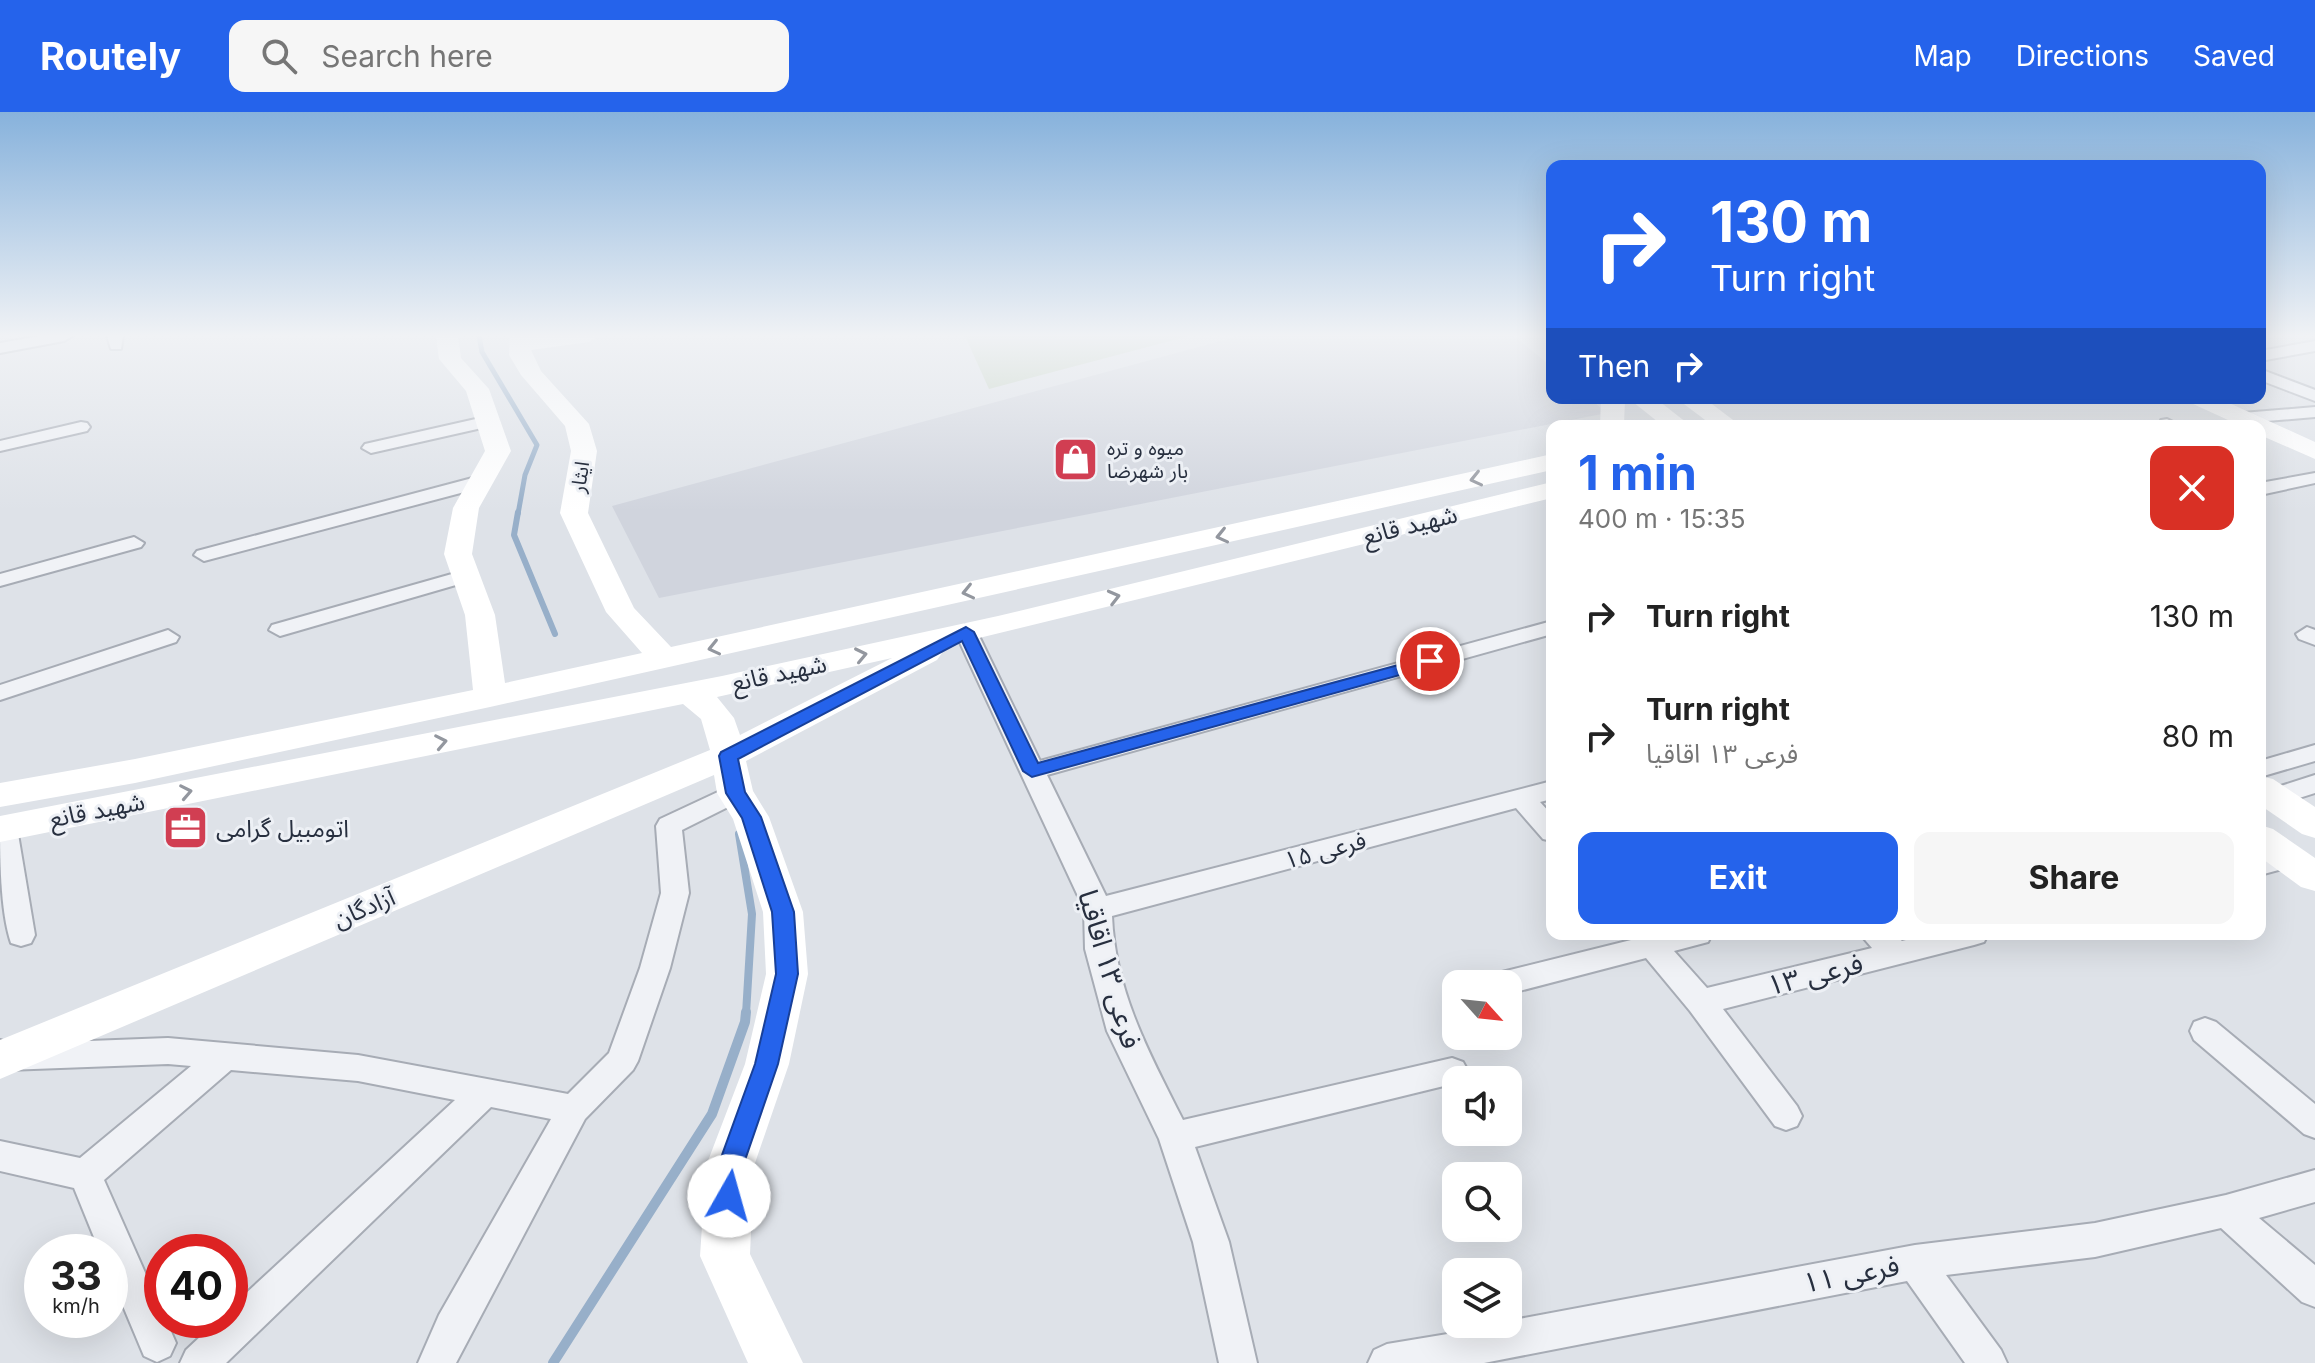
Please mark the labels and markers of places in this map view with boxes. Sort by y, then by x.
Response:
shop icon: میوه و تره بار شهرضا [1052,436,1100,484]
place label: میوه و تره بار شهرضا [1107,436,1188,483]
pin [1396,627,1464,695]
office icon: اتومبیل گرامی [161,804,209,852]
place label: اتومبیل گرامی [216,814,349,843]

